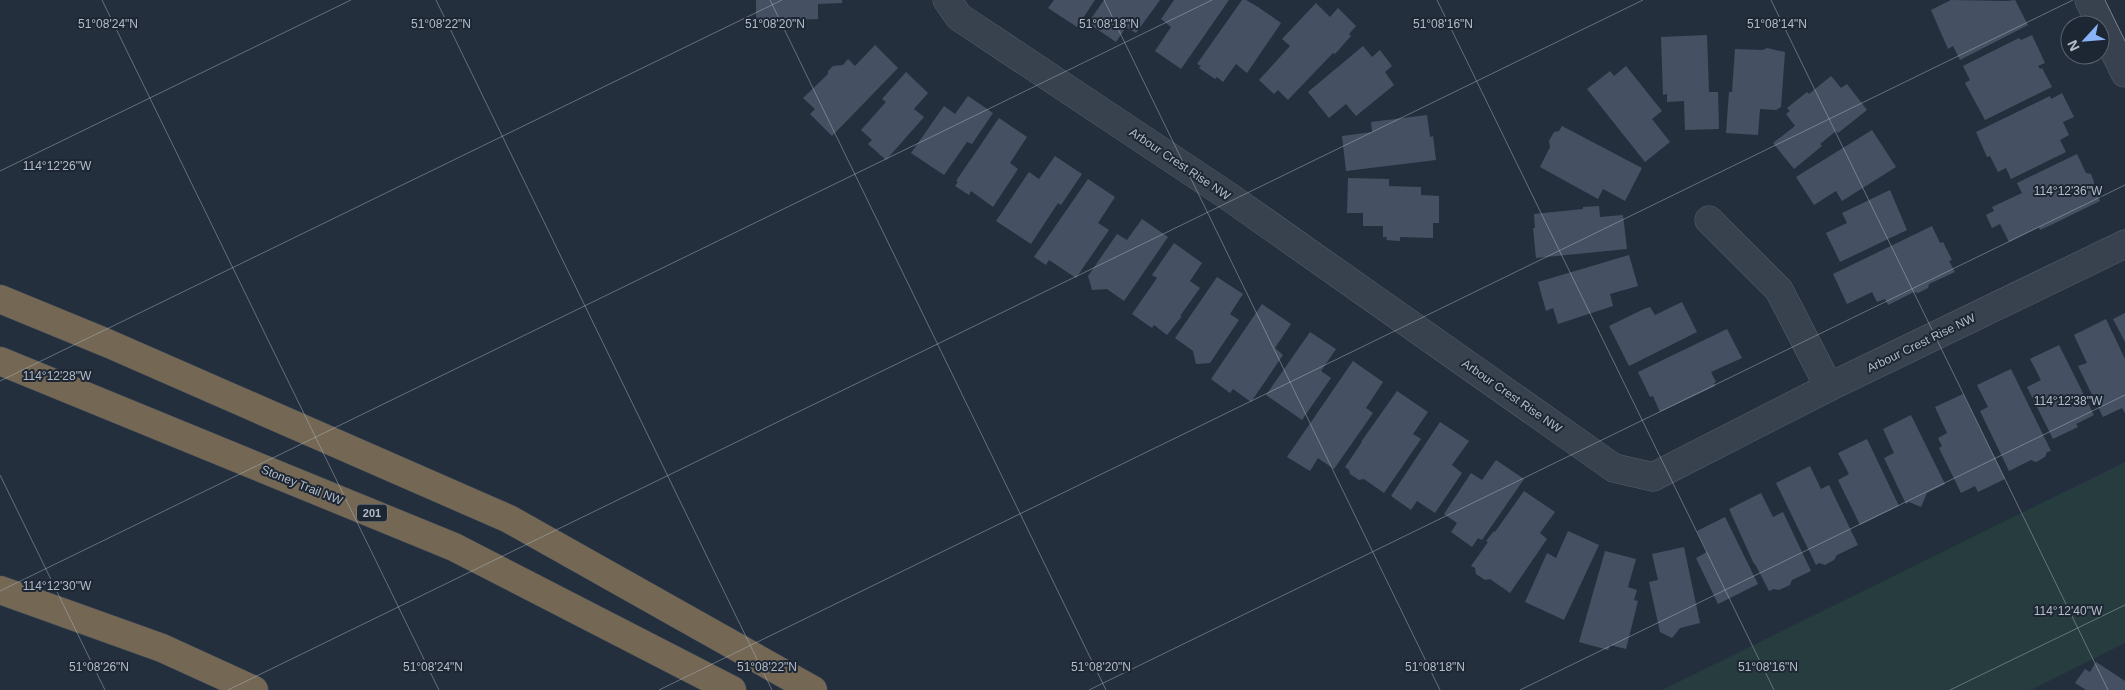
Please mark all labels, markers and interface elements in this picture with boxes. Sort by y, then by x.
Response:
north arrow [2060,15,2110,65]
text: 51°08'24"N [78,17,138,31]
text: 51°08'22"N [411,17,471,31]
text: 51°08'20"N [745,17,805,31]
text: 51°08'18"N [1079,17,1139,31]
text: 51°08'16"N [1413,17,1473,31]
text: 51°08'14"N [1747,17,1807,31]
text: N [2064,38,2083,54]
street label: Arbour Crest Rise NW [1127,125,1234,203]
text: 114°12'26"W [23,159,92,173]
text: 114°12'36"W [2034,184,2103,198]
street label: Arbour Crest Rise NW [1865,310,1978,375]
street label: Arbour Crest Rise NW [1459,356,1565,436]
text: 114°12'28"W [23,369,92,383]
text: 114°12'38"W [2034,394,2103,408]
street label: Stoney Trail NW [259,462,345,508]
road number: 201 [357,504,387,522]
text: 114°12'30"W [23,579,92,593]
text: 114°12'40"W [2034,604,2103,618]
text: 51°08'26"N [69,660,129,674]
text: 51°08'24"N [403,660,463,674]
text: 51°08'22"N [737,660,797,674]
text: 51°08'20"N [1071,660,1131,674]
text: 51°08'18"N [1405,660,1465,674]
text: 51°08'16"N [1738,660,1798,674]

